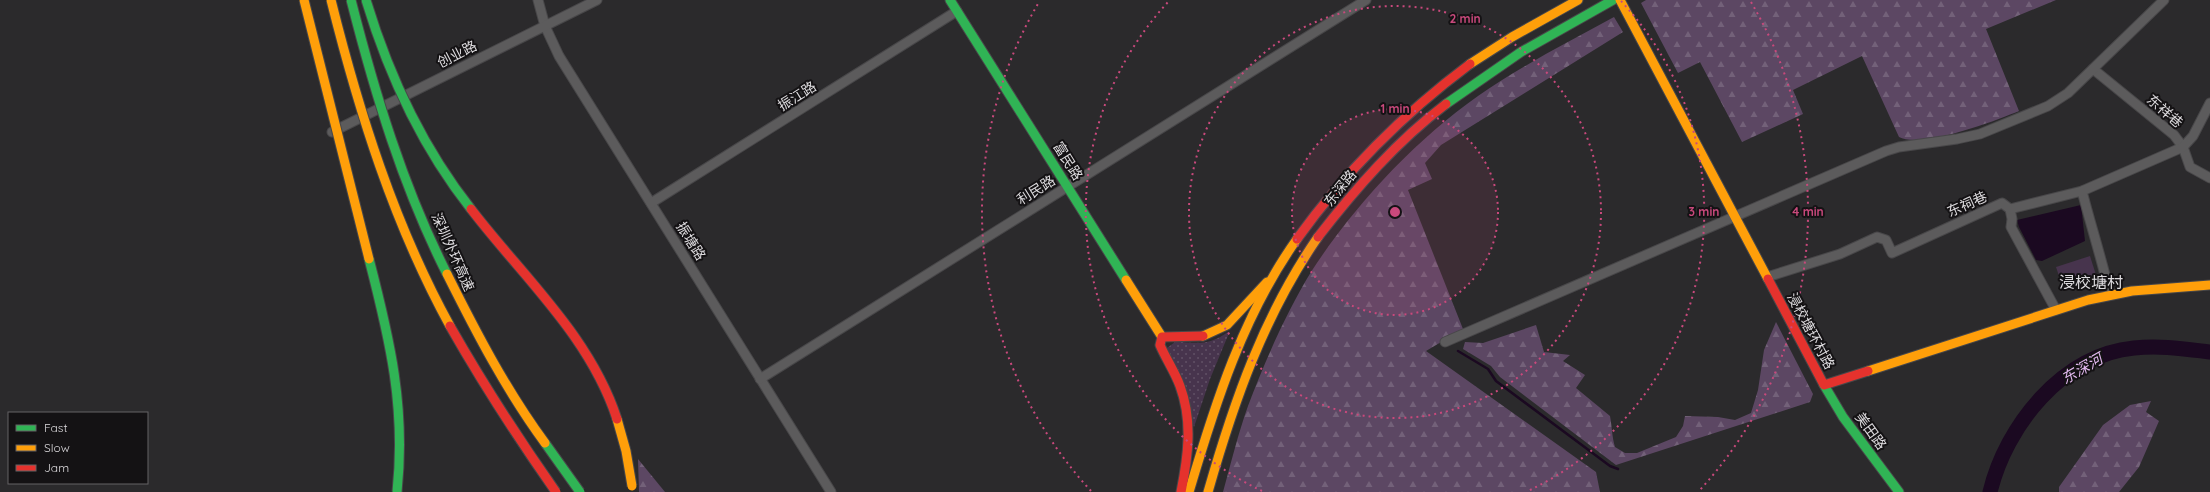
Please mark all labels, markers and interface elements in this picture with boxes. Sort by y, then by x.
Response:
text: 2 min [1449,11,1481,26]
street label: 创业路 [434,36,480,72]
street label: 振江路 [774,77,820,115]
street label: 东祥巷 [2143,90,2187,132]
text: 1 min [1380,101,1410,116]
street label: 富民路 [1049,138,1087,184]
street label: 东深路 [1320,166,1360,210]
street label: 利民路 [1013,171,1059,209]
street label: 东祠巷 [1944,187,1990,221]
text: 3 min [1689,204,1719,219]
text: 4 min [1792,204,1824,219]
centre of rings [1388,205,1402,219]
street label: 深圳外环高速 [428,210,478,294]
street label: 振塘路 [672,218,710,264]
district label: 浸校塘村 [2059,272,2123,292]
street label: 浸校塘环村路 [1783,290,1839,372]
water label: 东深河 [2058,348,2109,388]
street label: 美田路 [1851,409,1891,453]
legend [8,412,148,484]
text: Fast [44,420,68,435]
text: Slow [44,440,70,455]
text: Jam [44,460,69,475]

